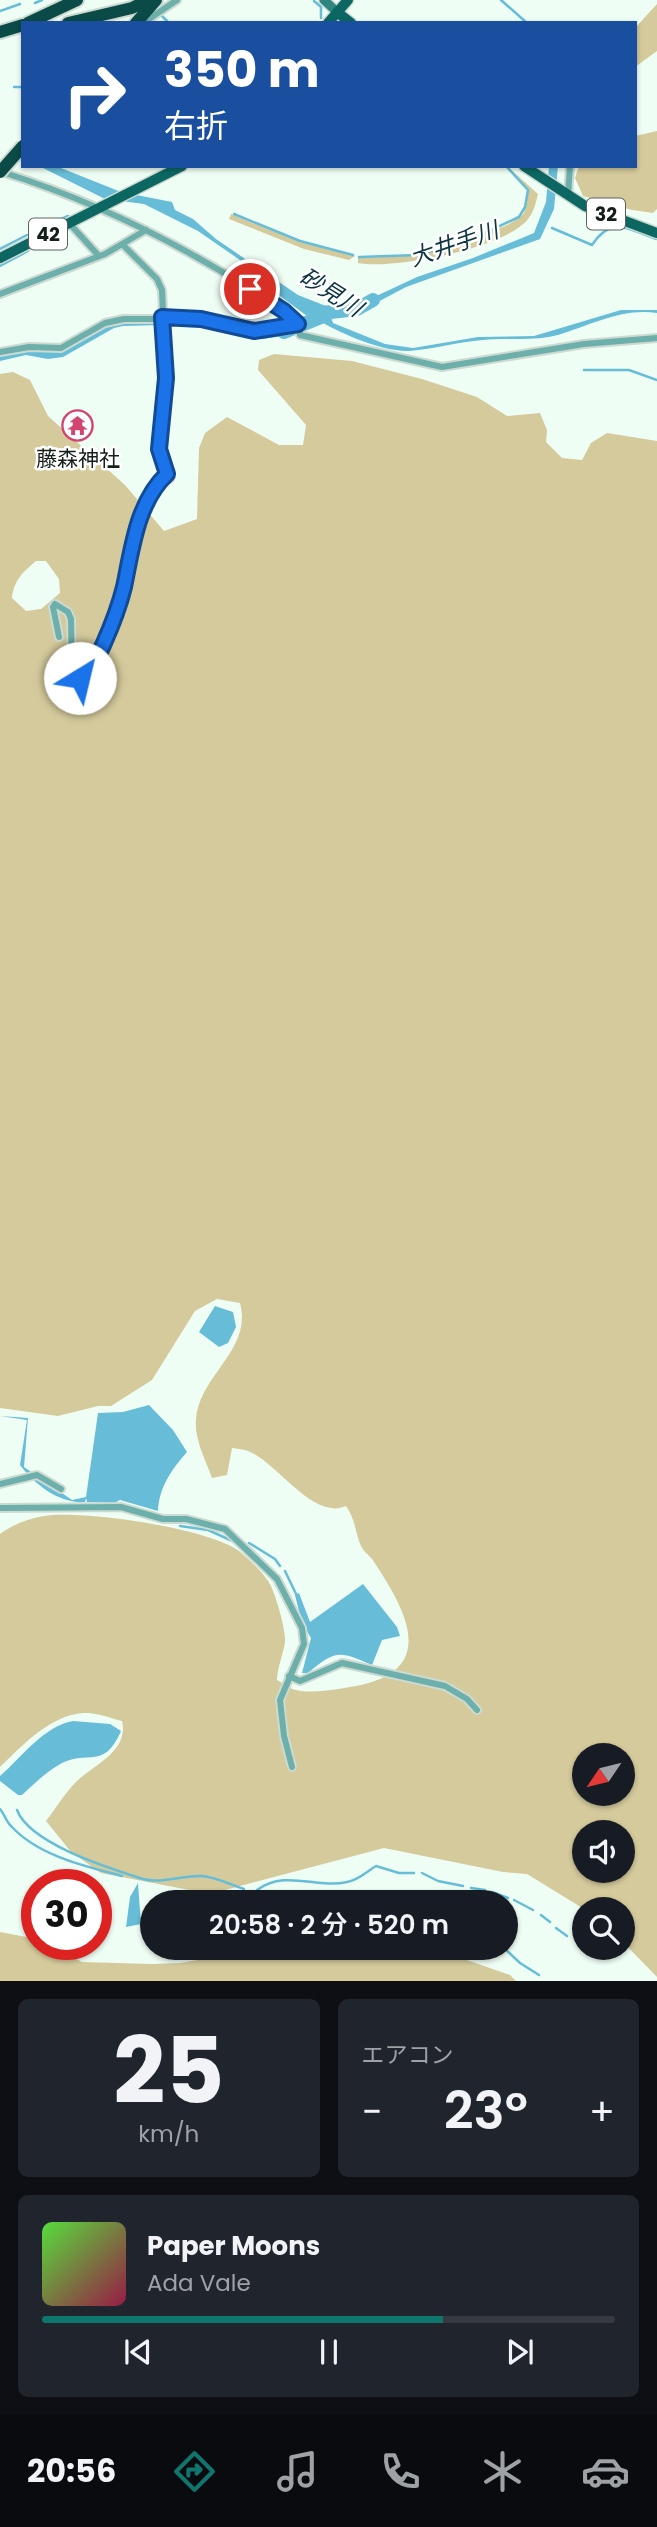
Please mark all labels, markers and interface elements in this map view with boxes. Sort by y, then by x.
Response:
text: 350 m [164,36,320,104]
icon: right [49,49,140,140]
text: 右折 [164,103,228,148]
road number: 32 [587,198,625,230]
water label: 大井手川 [405,213,506,274]
road number: 42 [29,218,67,250]
pin [220,259,280,319]
water label: 砂見川 [293,260,371,325]
icon: arrive [231,270,269,308]
temple icon: 藤森神社 [61,409,95,443]
place label: 藤森神社 [36,444,120,473]
position arrow [43,641,117,715]
north arrow [572,1743,635,1806]
map controls [572,1743,635,1960]
button: sound [572,1820,635,1883]
speed limit sign: 30 [21,1869,112,1960]
button: search [572,1897,635,1960]
text: 20:58 · 2 分 · 520 m [209,1907,449,1943]
text: 25 [113,2007,224,2135]
text: エアコン [362,2039,454,2071]
text: 23° [444,2074,528,2147]
text: − [362,2085,382,2138]
text: + [589,2085,615,2138]
text: km/h [138,2118,199,2150]
text: Paper Moons [147,2228,320,2264]
text: Ada Vale [147,2267,251,2299]
icon: previous [119,2333,157,2371]
icon: pause [310,2333,348,2371]
icon: next [501,2333,539,2371]
icon: directions [170,2447,219,2496]
icon: music [273,2447,322,2496]
icon: phone [376,2447,425,2496]
icon: climate [478,2447,527,2496]
icon: car [581,2447,630,2496]
text: 20:56 [27,2448,116,2493]

